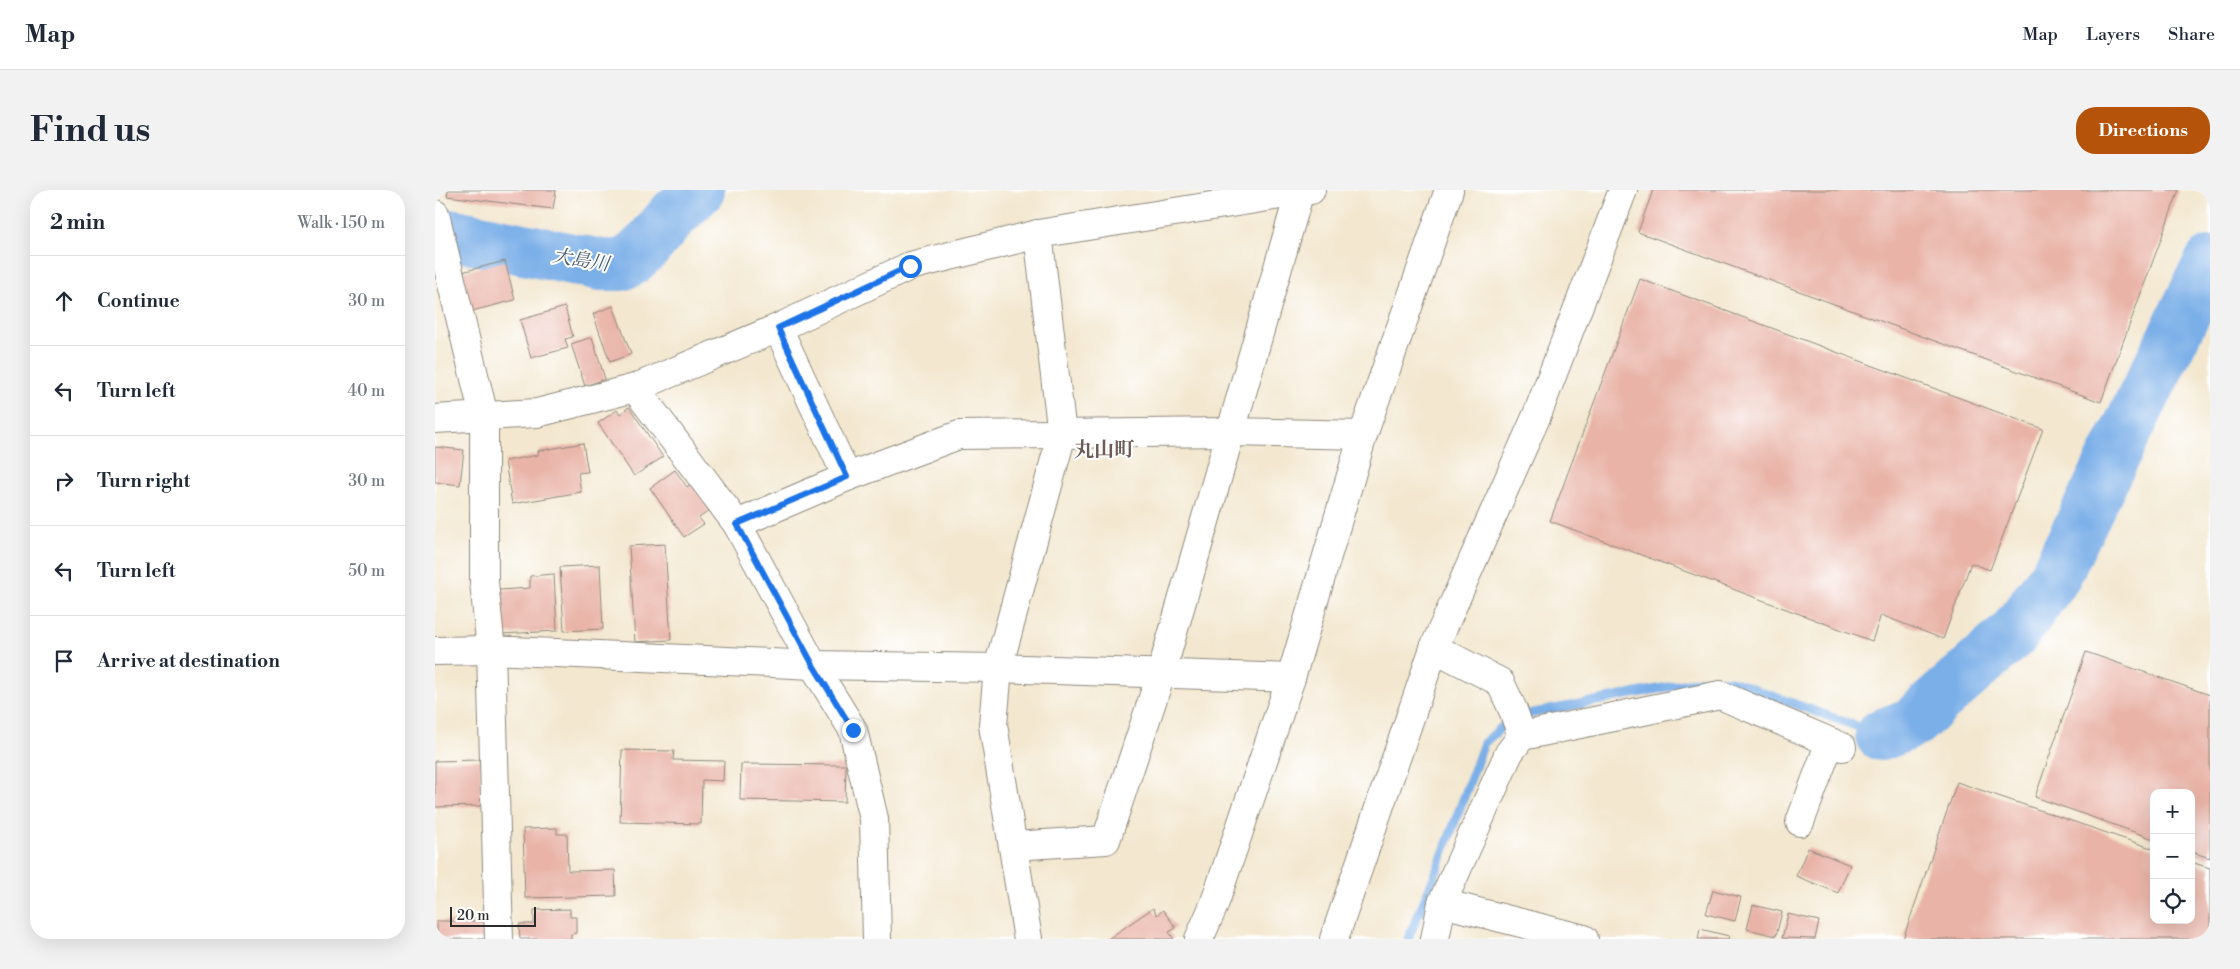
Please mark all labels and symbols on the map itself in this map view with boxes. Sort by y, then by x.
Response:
water label: 大島川 [551,244,613,277]
route start [899,255,922,278]
district label: 丸山町 [1074,438,1135,463]
route end [842,719,865,742]
scale bar [450,904,536,927]

